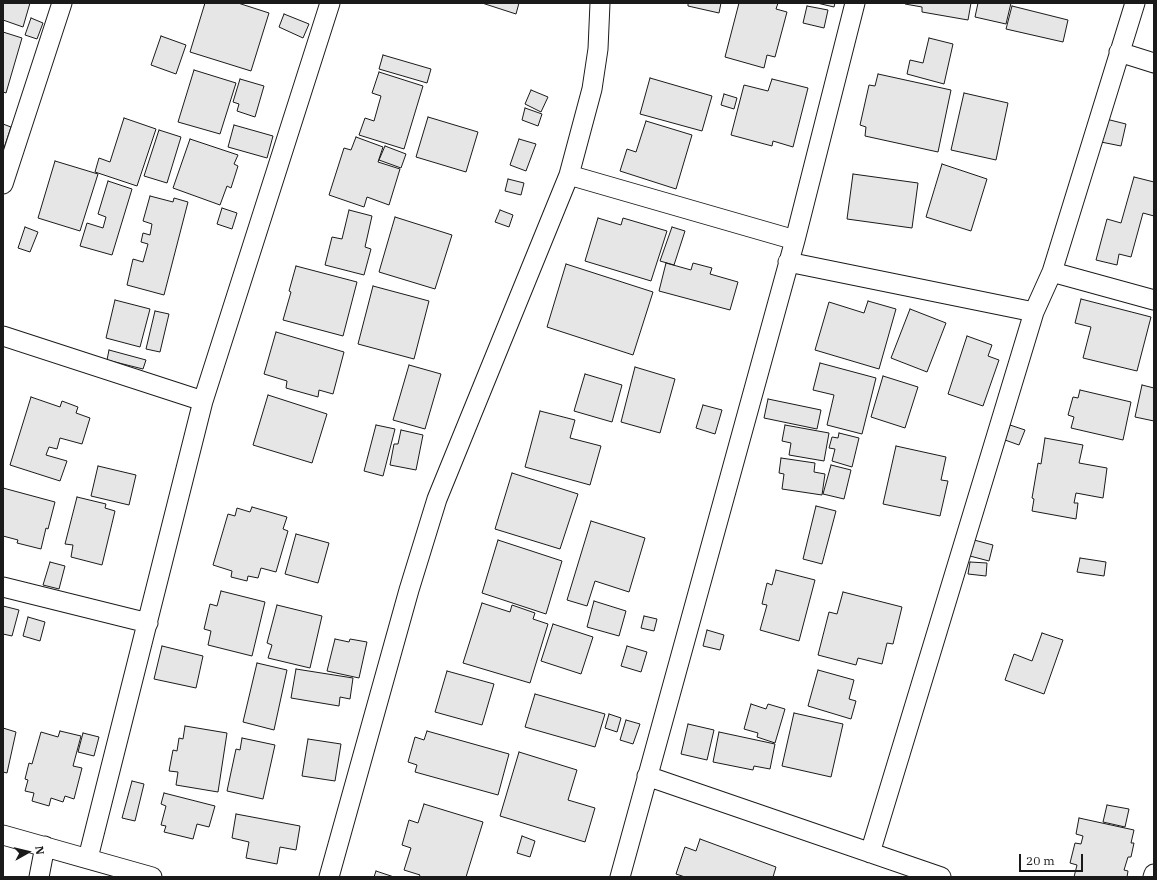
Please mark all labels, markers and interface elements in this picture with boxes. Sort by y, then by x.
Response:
north arrow [8,832,48,872]
text: N [32,845,47,856]
scale bar [1021,846,1085,872]
text: 20 m [1026,853,1055,868]

